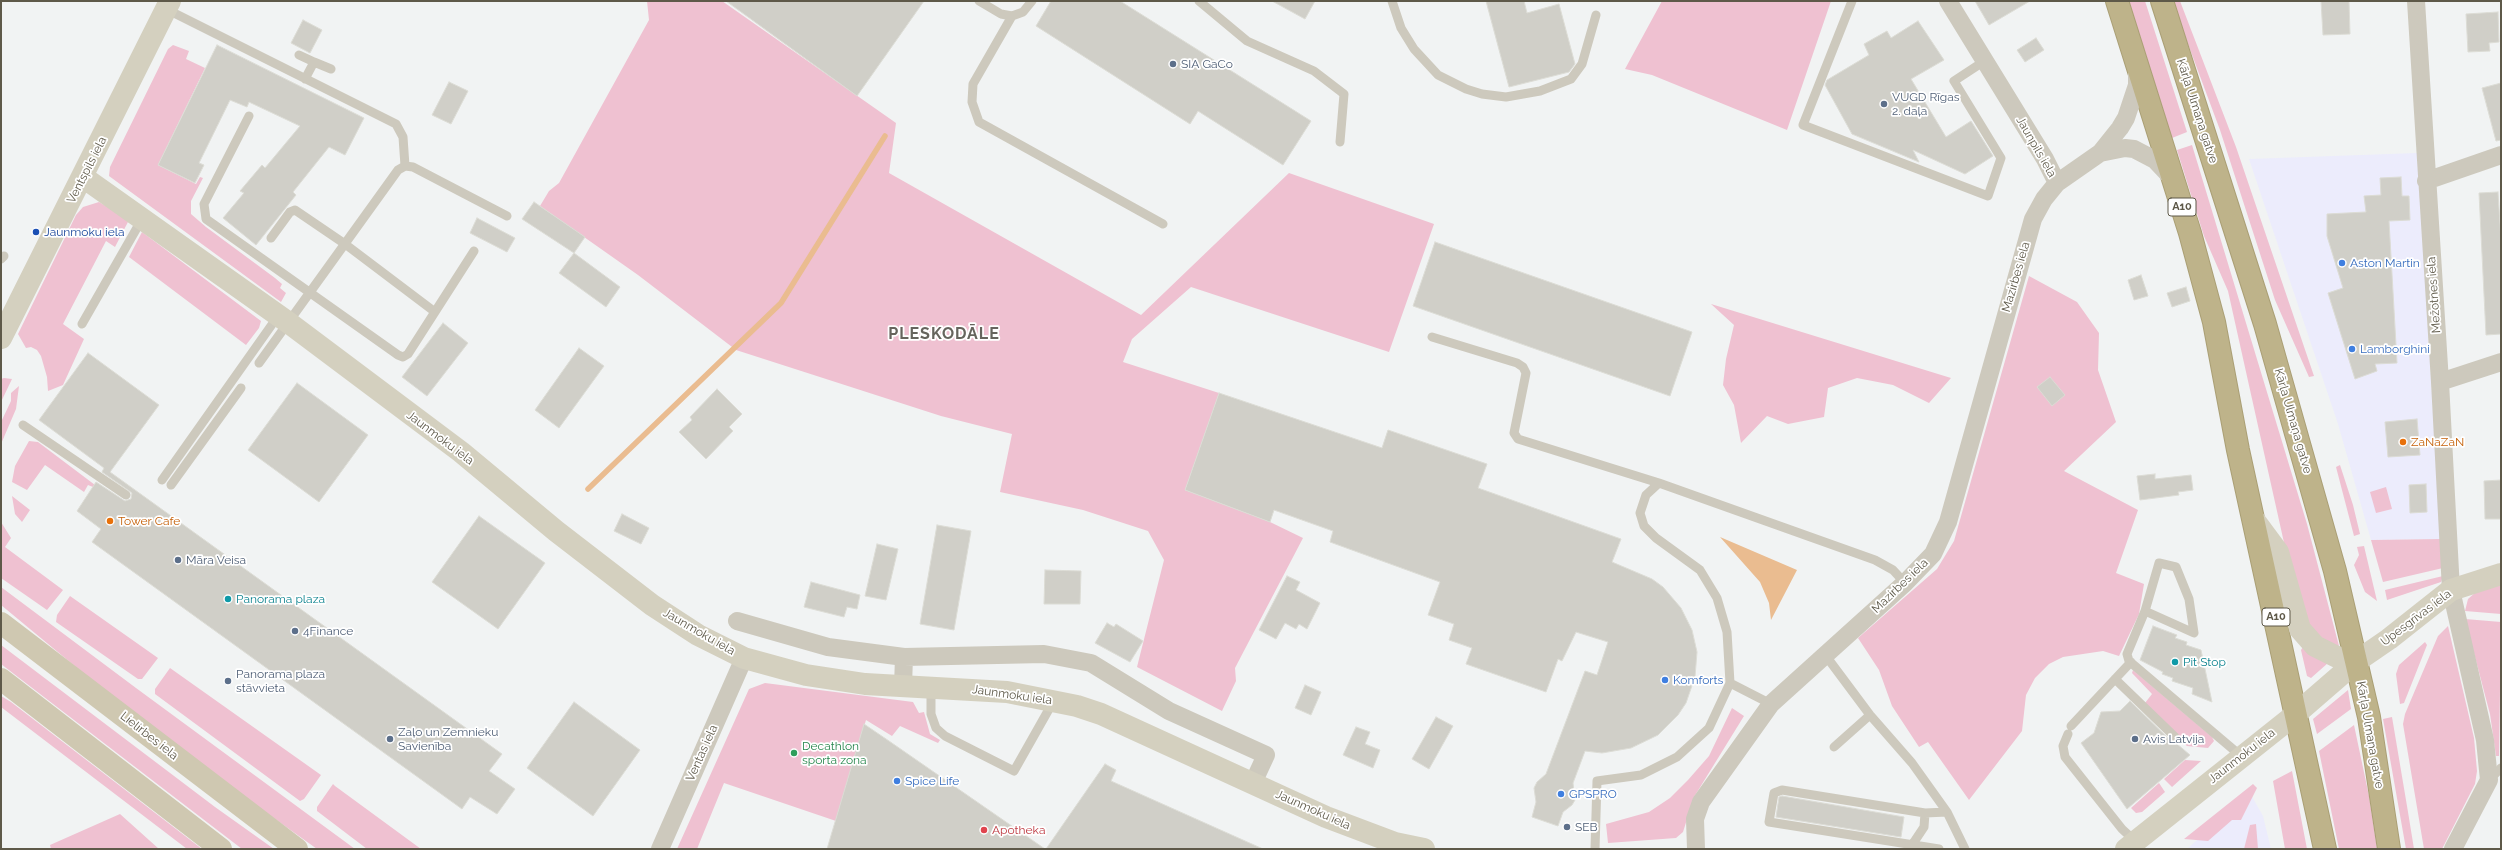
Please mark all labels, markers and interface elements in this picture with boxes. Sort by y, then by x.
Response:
place label: SIA GaCo [1181,57,1233,71]
street label: Kārļa Ulmaņa gatve [2173,57,2221,165]
marker: SIA GaCo [1168,59,1178,69]
place label: VUGD Rīgas 2. daļa [1892,90,1960,118]
marker: VUGD Rīgas 2. daļa [1879,99,1889,109]
street label: Jaunpils iela [2013,114,2059,180]
street label: Ventspils iela [64,134,110,206]
road number: A10 [2168,198,2196,216]
place label: Jaunmoku iela [44,225,125,239]
marker: Jaunmoku iela [31,227,41,237]
street label: Mazirbes iela [1999,240,2033,314]
place label: Aston Martin [2350,256,2420,270]
street label: Mežotnes iela [2424,256,2444,334]
marker: Aston Martin [2337,258,2347,268]
district label: PLESKODĀLE [888,324,1000,344]
place label: Lamborghini [2360,342,2430,356]
marker: Lamborghini [2347,344,2357,354]
street label: Kārļa Ulmaņa gatve [2271,367,2315,475]
street label: Jaunmoku iela [404,408,476,468]
place label: ZaNaZaN [2411,435,2464,449]
marker: ZaNaZaN [2398,437,2408,447]
place label: Tower Cafe [118,514,180,528]
marker: Tower Cafe [105,516,115,526]
place label: Māra Veisa [186,553,246,567]
marker: Māra Veisa [173,555,183,565]
street label: Mazirbes iela [1869,556,1931,616]
street label: Upesgrīvas iela [2378,587,2454,649]
place label: Panorama plaza [236,592,325,606]
marker: Panorama plaza [223,594,233,604]
street label: Jaunmoku iela [661,606,737,658]
road number: A10 [2262,608,2290,626]
place label: 4Finance [303,624,353,638]
marker: 4Finance [290,626,300,636]
place label: Pit Stop [2183,655,2226,669]
marker: Pit Stop [2170,657,2180,667]
place label: Panorama plaza stāvvieta [236,667,325,695]
place label: Komforts [1673,673,1723,687]
marker: Komforts [1660,675,1670,685]
marker: Panorama plaza stāvvieta [223,676,233,686]
street label: Kārļa Ulmaņa gatve [2353,680,2387,790]
street label: Jaunmoku iela [971,682,1053,708]
street label: Lielirbes iela [117,709,181,763]
street label: Ventas iela [683,723,721,783]
place label: Zaļo un Zemnieku Savienība [398,725,498,753]
street label: Jaunmoku iela [2206,726,2278,786]
place label: Avis Latvija [2143,732,2204,746]
marker: Zaļo un Zemnieku Savienība [385,734,395,744]
marker: Avis Latvija [2130,734,2140,744]
place label: Decathlon sporta zona [802,739,867,767]
marker: Decathlon sporta zona [789,748,799,758]
place label: Spice Life [905,774,959,788]
marker: Spice Life [892,776,902,786]
street label: Jaunmoku iela [1273,787,1353,833]
place label: GPSPRO [1569,787,1617,801]
marker: GPSPRO [1556,789,1566,799]
place label: SEB [1575,820,1598,834]
marker: SEB [1562,822,1572,832]
place label: Apotheka [992,823,1045,837]
marker: Apotheka [979,825,989,835]

